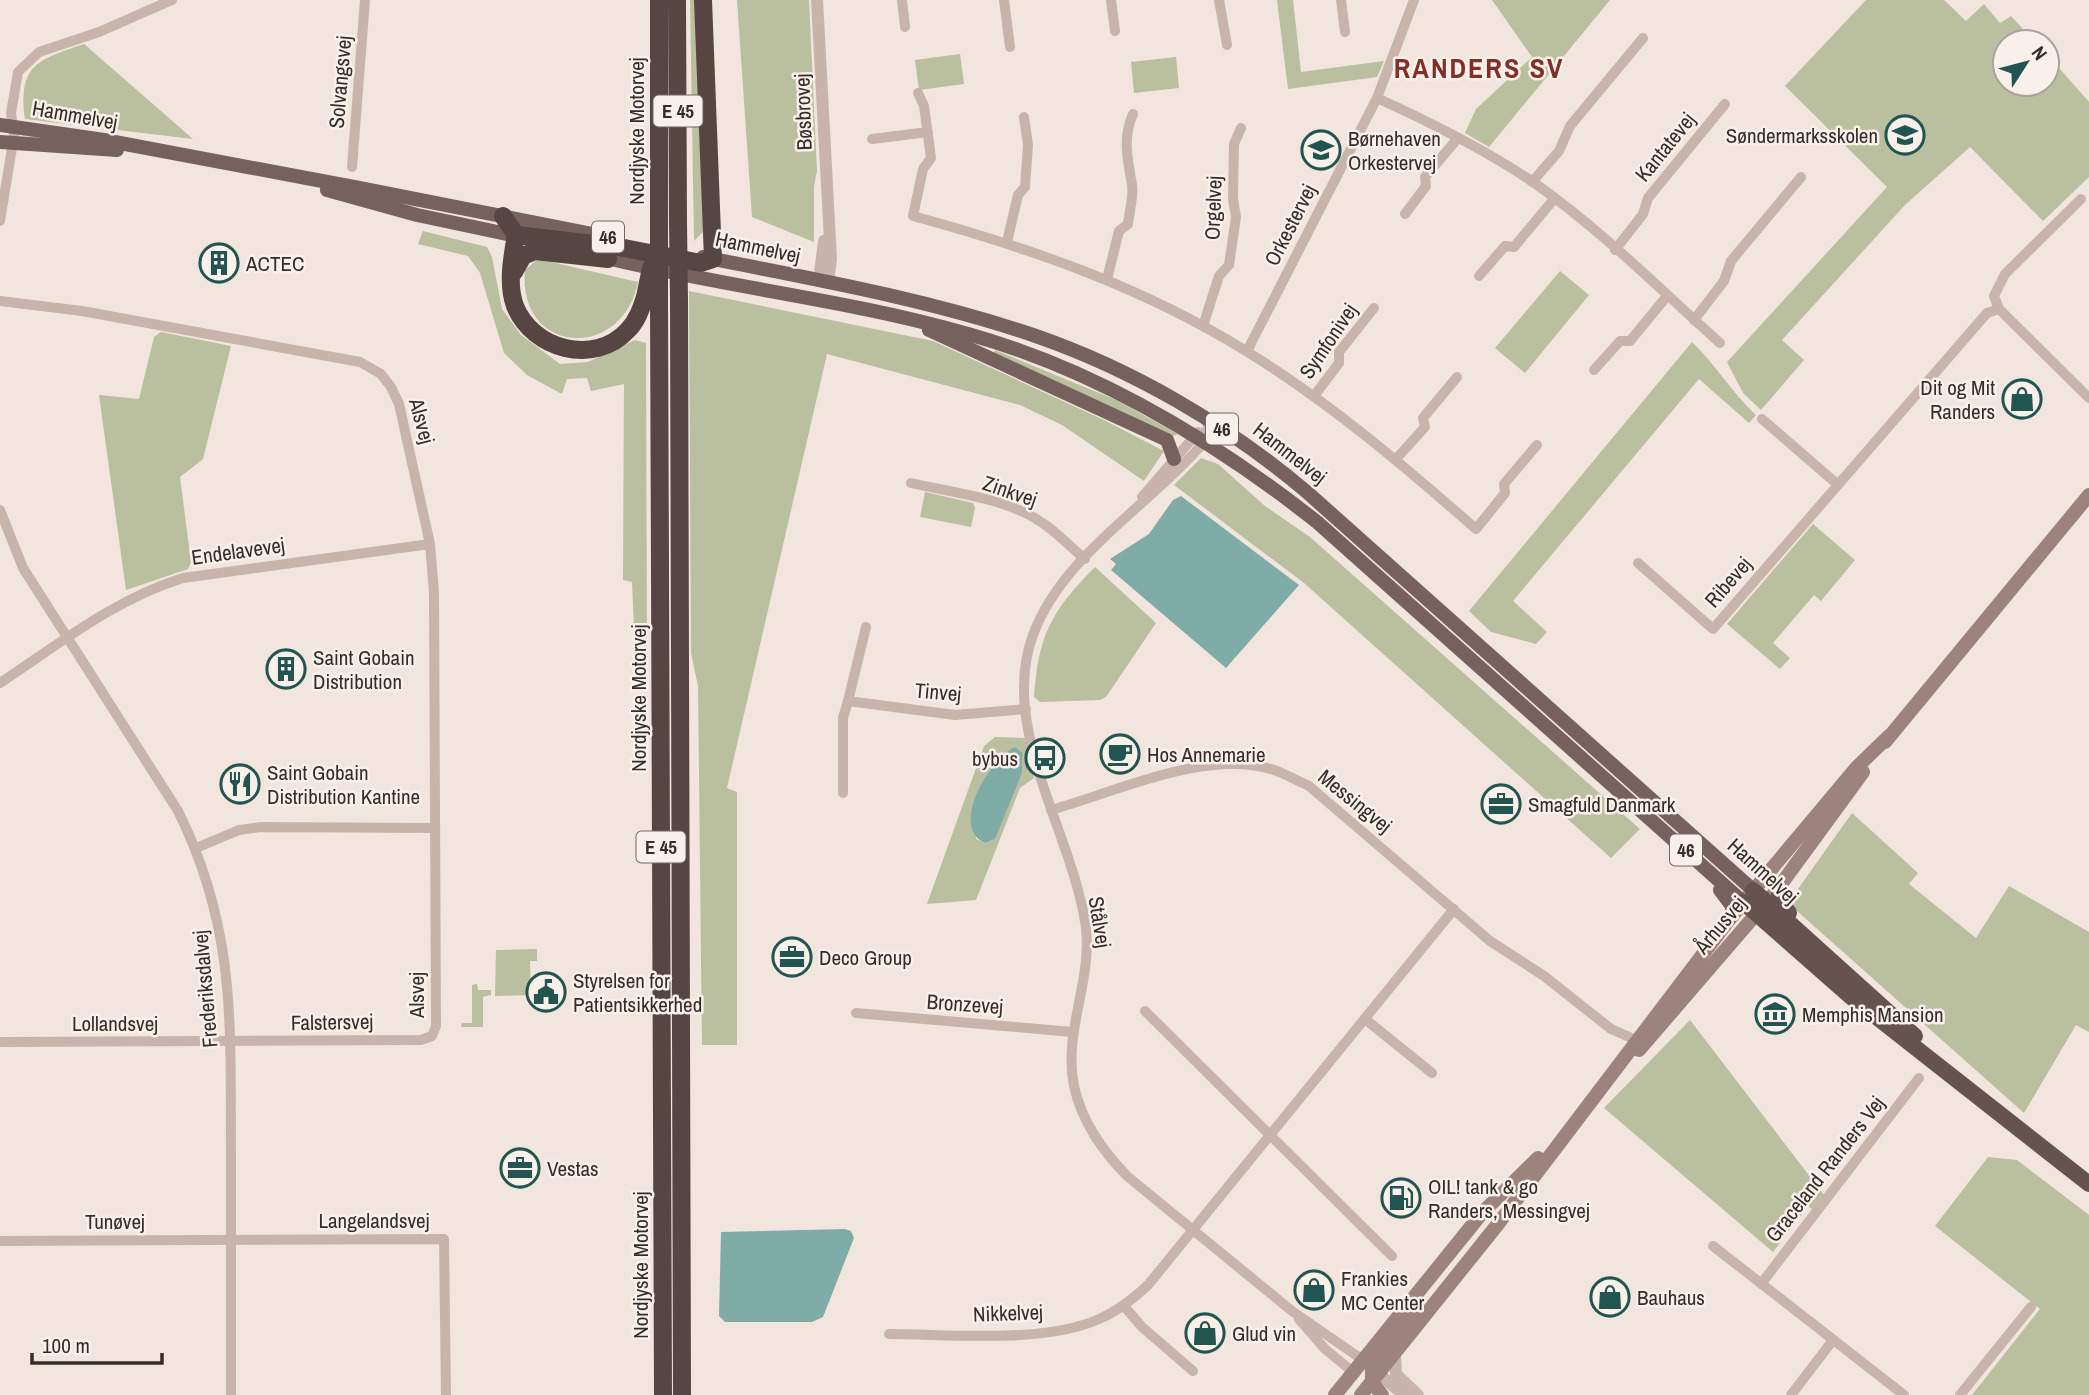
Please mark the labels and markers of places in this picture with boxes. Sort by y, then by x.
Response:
school or university icon: Søndermarksskolen [1884,114,1926,156]
place label: Søndermarksskolen [1726,121,1878,150]
place label: Børnehaven Orkestervej [1348,124,1441,177]
school or university icon: Børnehaven Orkestervej [1300,129,1342,171]
building icon: ACTEC [198,242,240,284]
place label: ACTEC [245,249,304,278]
place label: Dit og Mit Randers [1920,373,1995,426]
shop icon: Dit og Mit Randers [2001,378,2043,420]
place label: Saint Gobain Distribution [313,643,415,696]
building icon: Saint Gobain Distribution [265,648,307,690]
cafe icon: Hos Annemarie [1099,733,1141,775]
bus stop icon: bybus [1024,737,1066,779]
place label: Hos Annemarie [1147,740,1266,769]
place label: bybus [972,744,1018,773]
place label: Saint Gobain Distribution Kantine [267,758,420,811]
restaurant icon: Saint Gobain Distribution Kantine [219,763,261,805]
office icon: Smagfuld Danmark [1480,783,1522,825]
place label: Smagfuld Danmark [1528,790,1676,819]
office icon: Deco Group [771,936,813,978]
place label: Deco Group [819,943,912,972]
place label: Styrelsen for Patientsikkerhed [573,966,702,1019]
public building icon: Styrelsen for Patientsikkerhed [525,971,567,1013]
museum icon: Memphis Mansion [1754,993,1796,1035]
place label: Memphis Mansion [1802,1000,1944,1029]
office icon: Vestas [499,1147,541,1189]
place label: Vestas [547,1154,599,1183]
place label: OIL! tank & go Randers, Messingvej [1428,1172,1590,1225]
fuel station icon: OIL! tank & go Randers, Messingvej [1380,1177,1422,1219]
place label: Frankies MC Center [1341,1264,1425,1317]
shop icon: Frankies MC Center [1293,1269,1335,1311]
shop icon: Bauhaus [1589,1276,1631,1318]
place label: Bauhaus [1637,1283,1705,1312]
shop icon: Glud vin [1184,1312,1226,1354]
place label: Glud vin [1232,1319,1296,1348]

